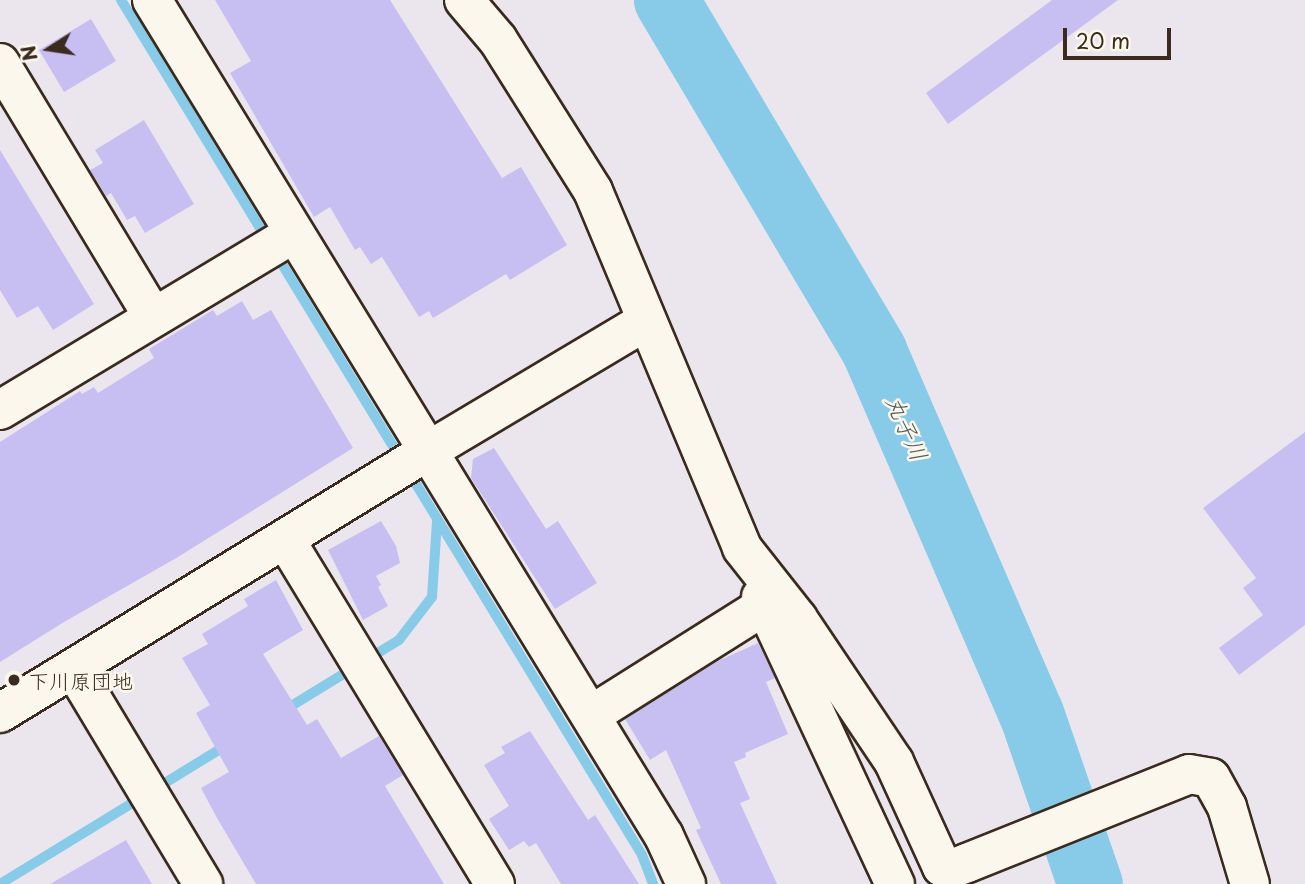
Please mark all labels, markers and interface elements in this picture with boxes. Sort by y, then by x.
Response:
north arrow [14,14,84,84]
scale bar [1067,14,1176,58]
text: 20 m [1076,24,1130,56]
text: N [13,43,44,64]
water label: 丸子川 [880,391,934,465]
place label: 下川原団地 [28,667,133,693]
marker: 下川原団地 [6,672,22,688]

